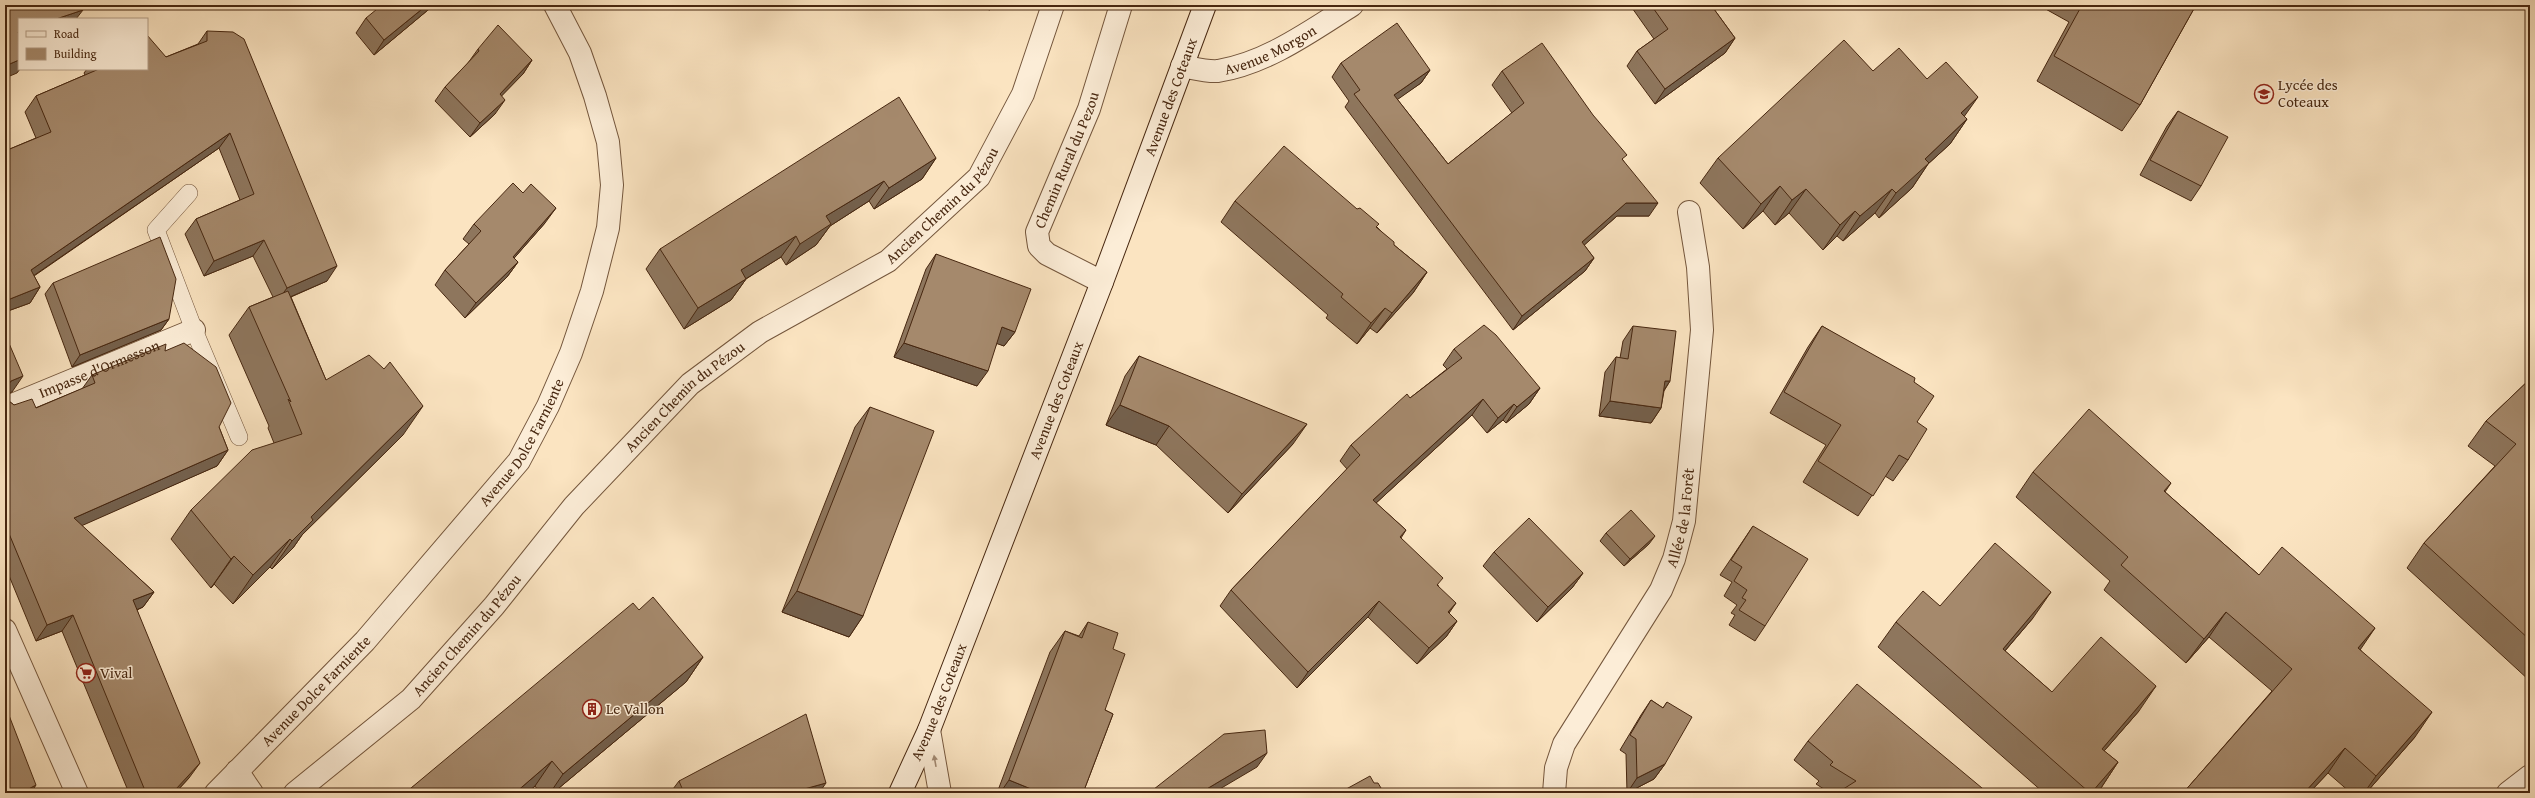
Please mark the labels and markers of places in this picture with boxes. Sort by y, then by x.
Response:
place label: Lycée des Coteaux [2278,74,2338,112]
school or university icon: Lycée des Coteaux [2253,83,2275,105]
supermarket icon: Vival [75,662,97,684]
place label: Vival [100,662,133,683]
building icon: Le Vallon [581,698,603,720]
place label: Le Vallon [606,698,665,719]

